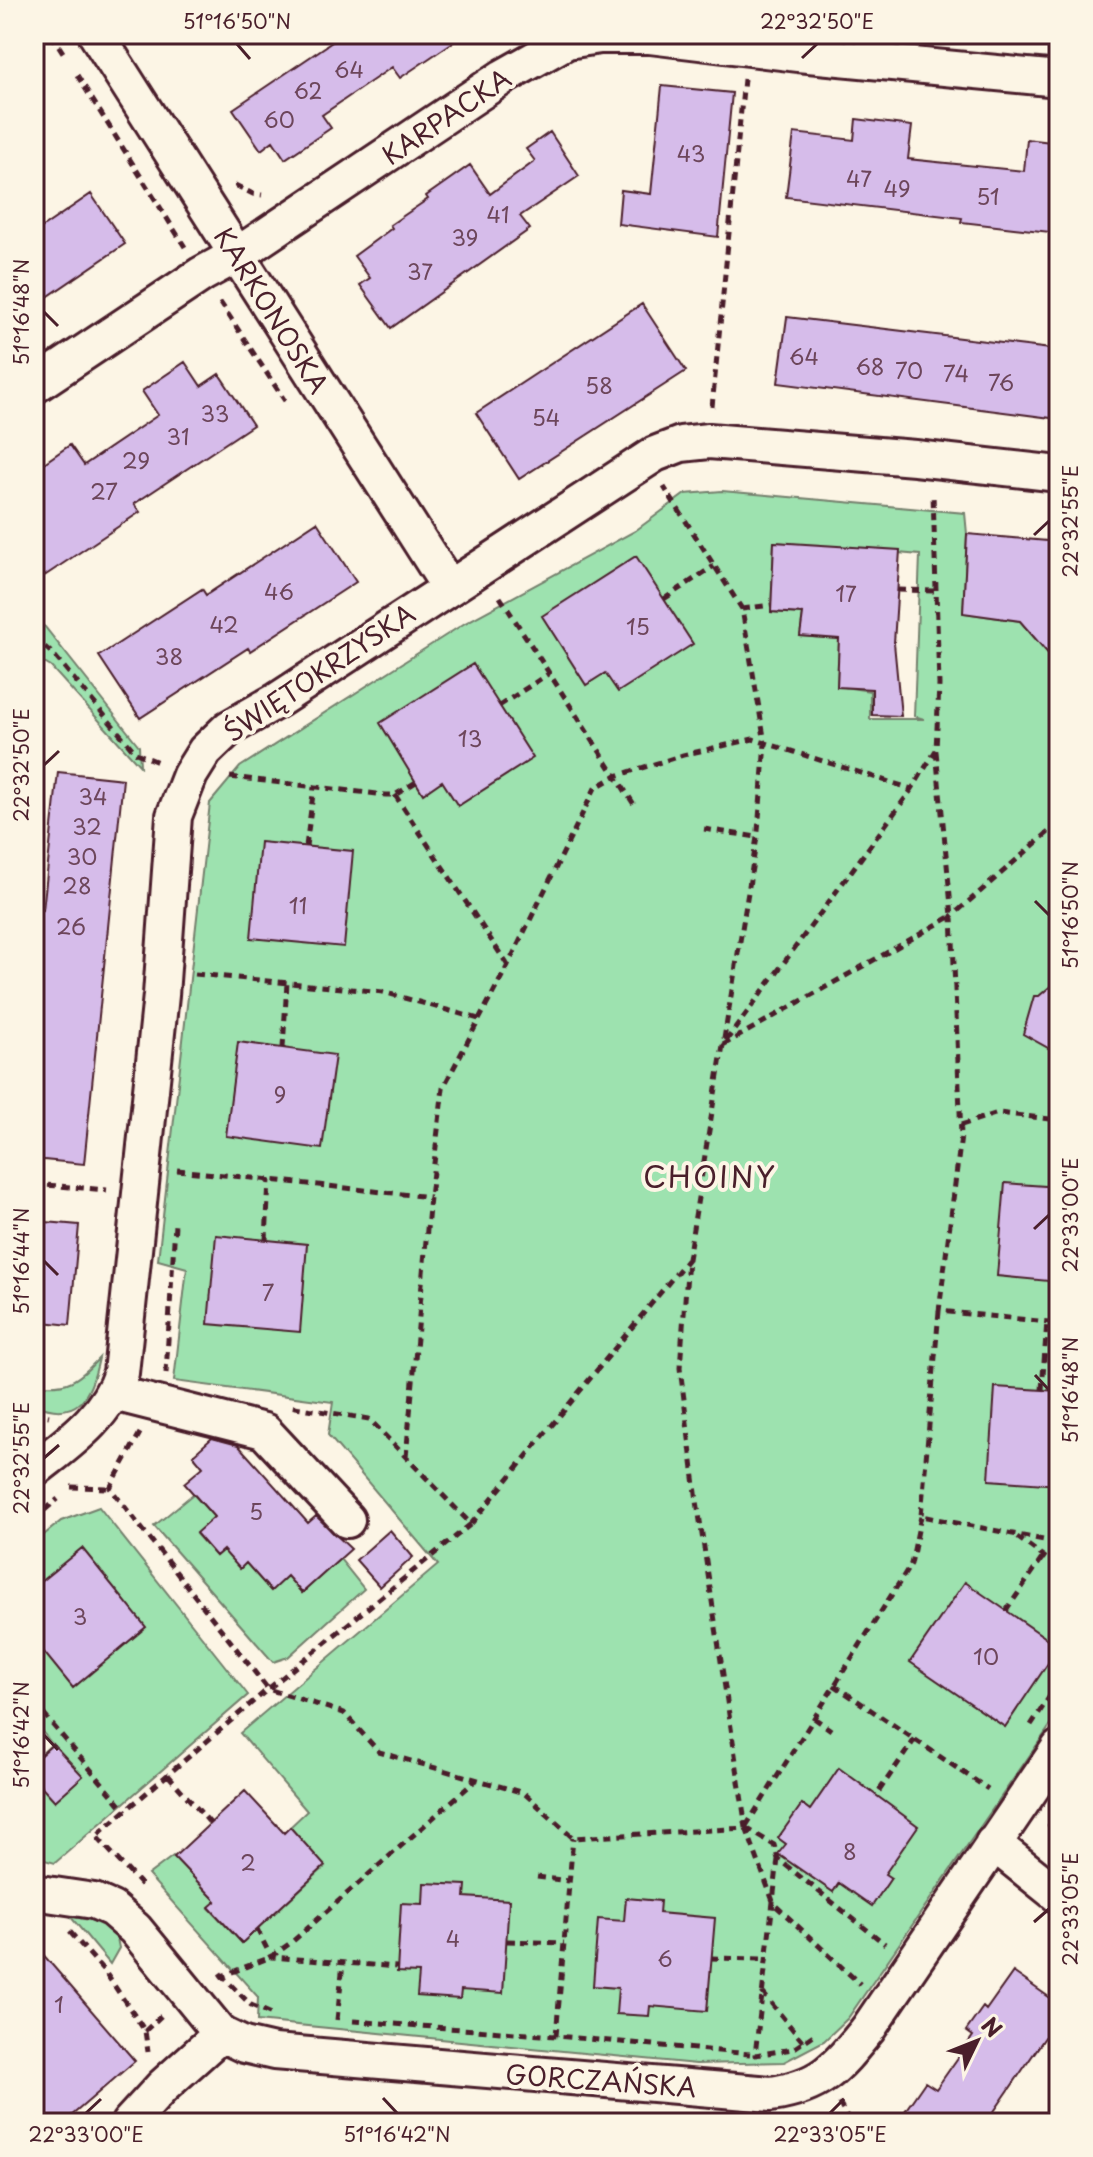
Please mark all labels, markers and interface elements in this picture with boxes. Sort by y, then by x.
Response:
text: 51°16'50"N [183,6,291,36]
text: 22°32'50"E [760,6,874,36]
house number: 64 [334,52,364,85]
street label: KARPACKA [374,58,518,174]
house number: 62 [294,73,322,106]
house number: 60 [263,102,295,135]
house number: 43 [677,136,705,169]
house number: 47 [846,161,872,194]
house number: 49 [883,171,911,204]
house number: 51 [976,179,1000,212]
house number: 41 [486,197,510,230]
street label: KARKONOSKA [205,219,339,401]
house number: 39 [452,220,478,253]
house number: 37 [407,254,433,287]
text: 51°16'48"N [6,259,36,366]
house number: 64 [789,339,819,372]
house number: 68 [856,349,884,382]
house number: 70 [895,353,923,386]
house number: 74 [943,356,969,389]
house number: 76 [988,365,1014,398]
house number: 58 [585,368,613,401]
house number: 33 [201,396,229,429]
house number: 54 [532,400,560,433]
house number: 31 [166,419,190,452]
house number: 29 [122,443,150,476]
text: 22°32'55"E [1055,465,1085,577]
house number: 27 [90,474,118,507]
house number: 46 [264,574,294,607]
house number: 17 [835,576,857,609]
street label: ŚWIĘTOKRZYSKA [216,593,422,751]
house number: 42 [209,607,239,640]
house number: 15 [626,609,650,642]
house number: 38 [155,639,183,672]
text: 22°32'50"E [6,708,36,822]
house number: 13 [458,721,482,754]
house number: 34 [78,779,108,812]
house number: 32 [72,809,102,842]
house number: 30 [67,839,97,872]
text: 51°16'50"N [1055,861,1085,969]
house number: 28 [62,868,92,901]
house number: 11 [289,888,307,921]
house number: 26 [56,909,86,942]
house number: 9 [274,1077,286,1110]
district label: CHOINY [643,1153,777,1198]
text: 22°33'00"E [1055,1157,1085,1273]
text: 51°16'44"N [6,1207,36,1315]
house number: 7 [262,1275,274,1308]
text: 51°16'48"N [1055,1337,1085,1444]
text: 22°32'55"E [6,1402,36,1514]
house number: 5 [249,1494,263,1527]
house number: 3 [73,1599,87,1632]
house number: 10 [973,1639,999,1672]
text: 51°16'42"N [6,1681,36,1789]
house number: 8 [843,1834,857,1867]
house number: 2 [240,1845,256,1878]
text: 22°33'05"E [1055,1852,1085,1966]
house number: 4 [446,1921,460,1954]
house number: 6 [657,1941,673,1974]
house number: 1 [54,1987,64,2020]
north arrow [937,2001,1017,2081]
text: N [975,2009,1011,2044]
street label: GORCZAŃSKA [504,2054,698,2106]
text: 22°33'00"E [28,2119,144,2149]
text: 51°16'42"N [343,2119,451,2149]
text: 22°33'05"E [773,2119,887,2149]

